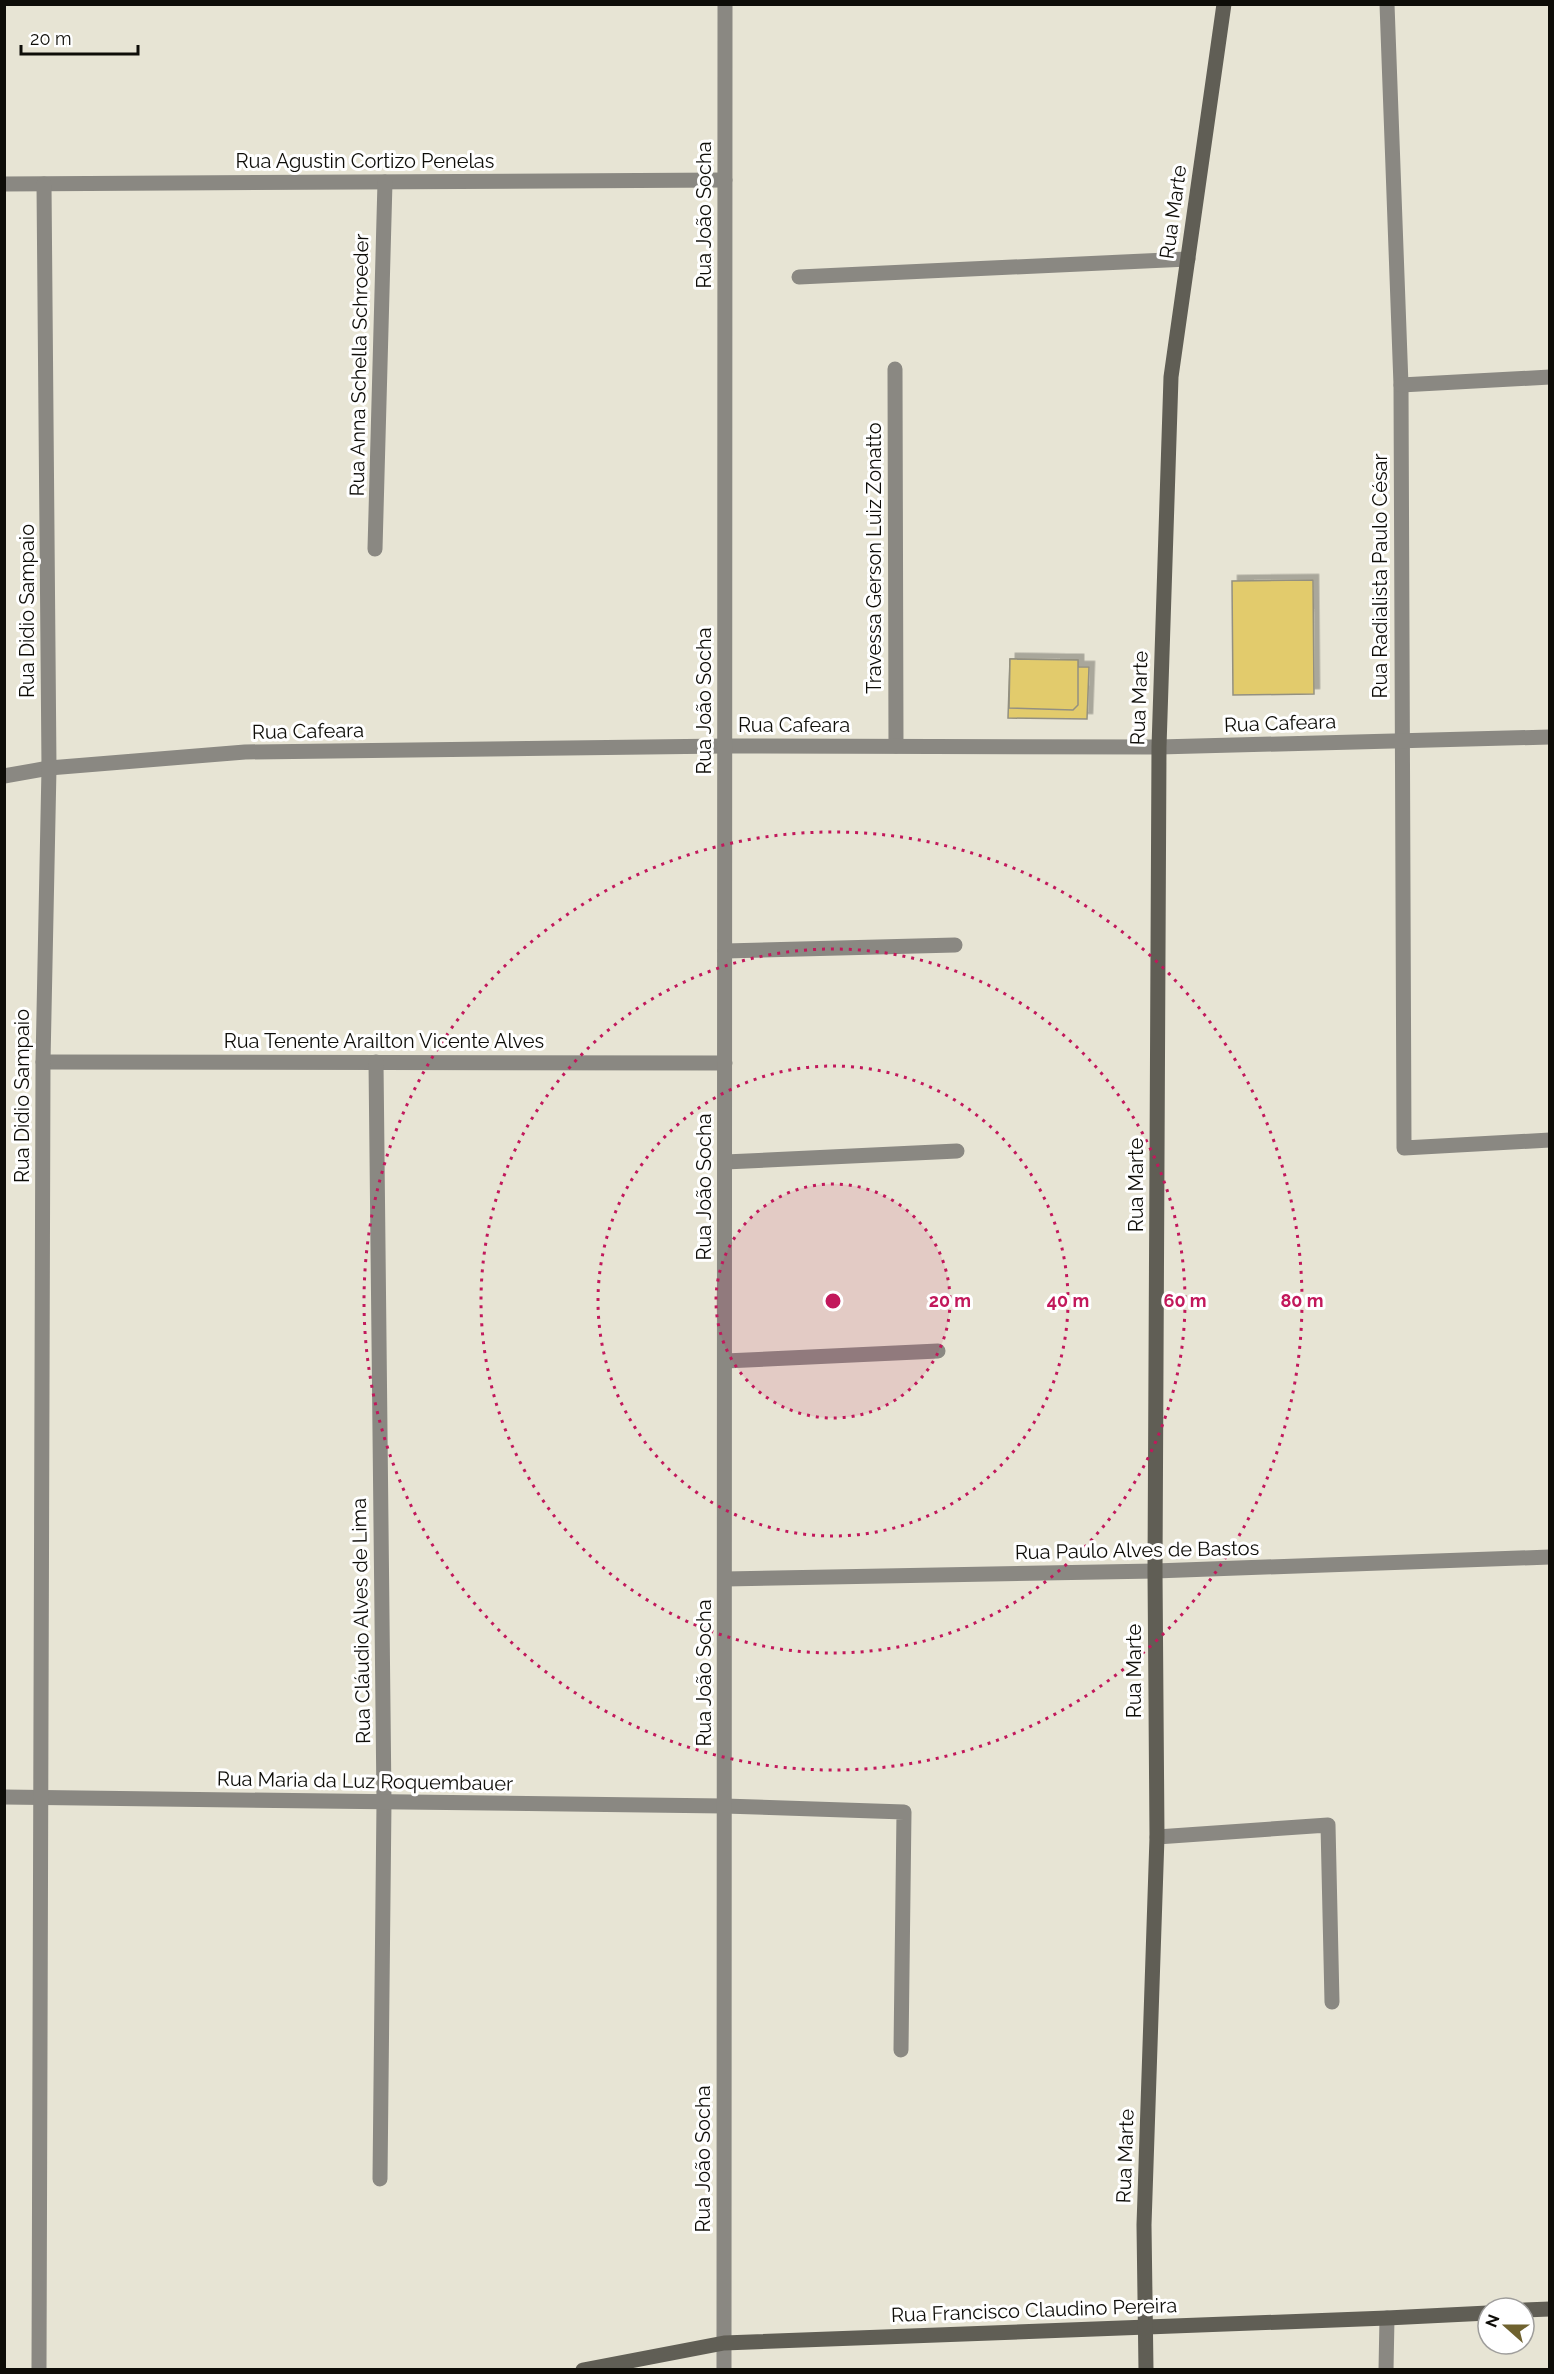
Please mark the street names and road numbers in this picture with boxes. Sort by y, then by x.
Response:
street label: Rua João Socha [692,141,716,289]
street label: Rua Agustin Cortizo Penelas [236,149,494,173]
street label: Rua Marte [1155,163,1191,260]
street label: Rua Anna Schella Schroeder [345,233,373,497]
street label: Travessa Gerson Luiz Zonatto [862,422,886,694]
street label: Rua Radialista Paulo César [1368,453,1392,699]
street label: Rua Didio Sampaio [15,524,39,698]
street label: Rua João Socha [692,627,716,775]
street label: Rua Marte [1125,650,1153,746]
street label: Rua Cafeara [1224,709,1336,737]
street label: Rua Cafeara [738,713,850,737]
street label: Rua Cafeara [252,718,364,744]
street label: Rua Didio Sampaio [10,1009,34,1183]
street label: Rua Tenente Arailton Vicente Alves [224,1029,544,1053]
street label: Rua João Socha [692,1113,716,1261]
street label: Rua Marte [1124,1138,1148,1232]
street label: Rua Cláudio Alves de Lima [347,1498,375,1744]
street label: Rua Paulo Alves de Bastos [1015,1536,1259,1564]
street label: Rua João Socha [692,1599,716,1747]
street label: Rua Marte [1122,1624,1146,1718]
street label: Rua Maria da Luz Roquembauer [217,1766,513,1796]
street label: Rua João Socha [691,2085,715,2233]
street label: Rua Marte [1111,2108,1139,2204]
street label: Rua Francisco Claudino Pereira [891,2293,1177,2327]

